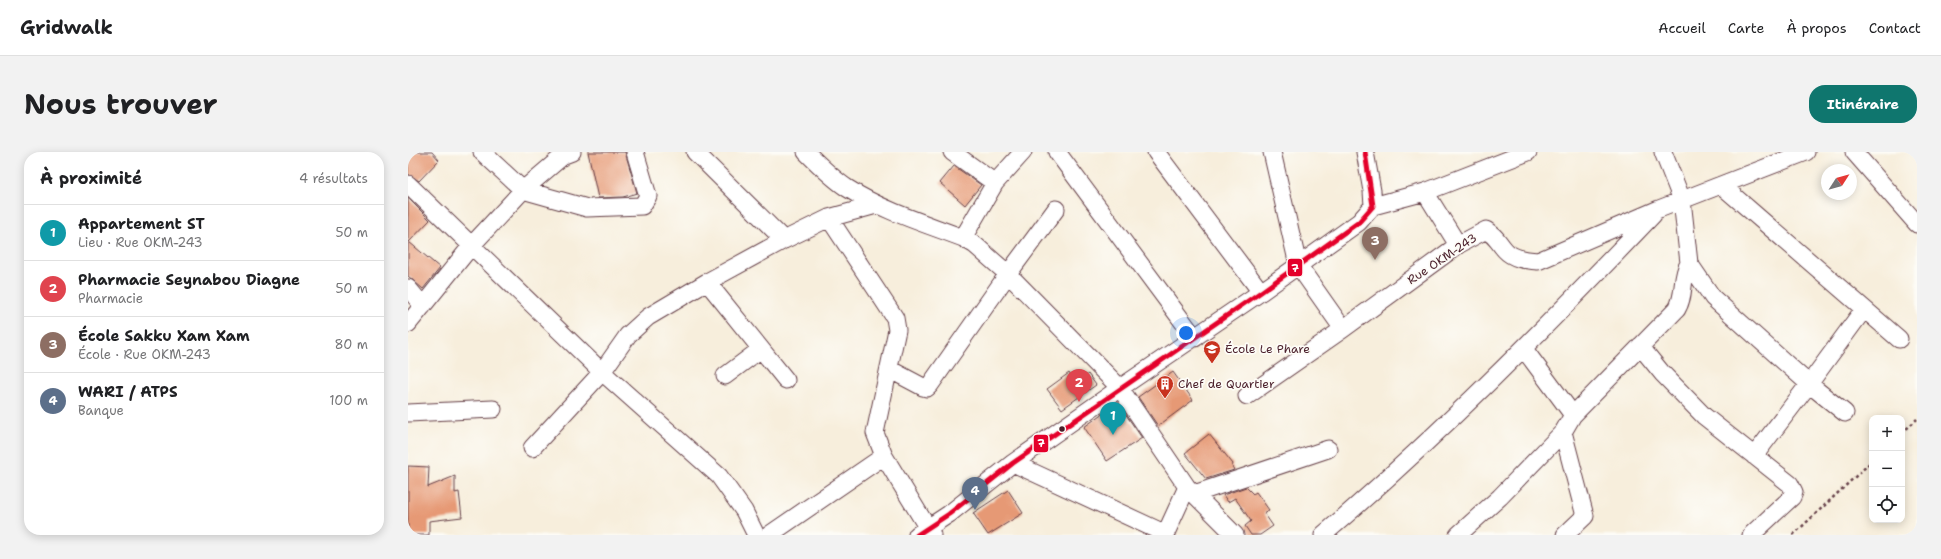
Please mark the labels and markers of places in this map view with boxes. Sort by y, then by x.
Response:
pin: 3 [1362,227,1388,260]
school or university icon: École Le Phare [1202,339,1222,364]
place label: École Le Phare [1225,341,1310,357]
pin: 2 [1066,369,1092,402]
building icon: Chef de Quartier [1155,374,1175,399]
place label: Chef de Quartier [1178,376,1275,392]
pin: 1 [1100,402,1126,435]
unlabelled marker [1057,424,1067,434]
pin: 4 [962,477,988,510]

